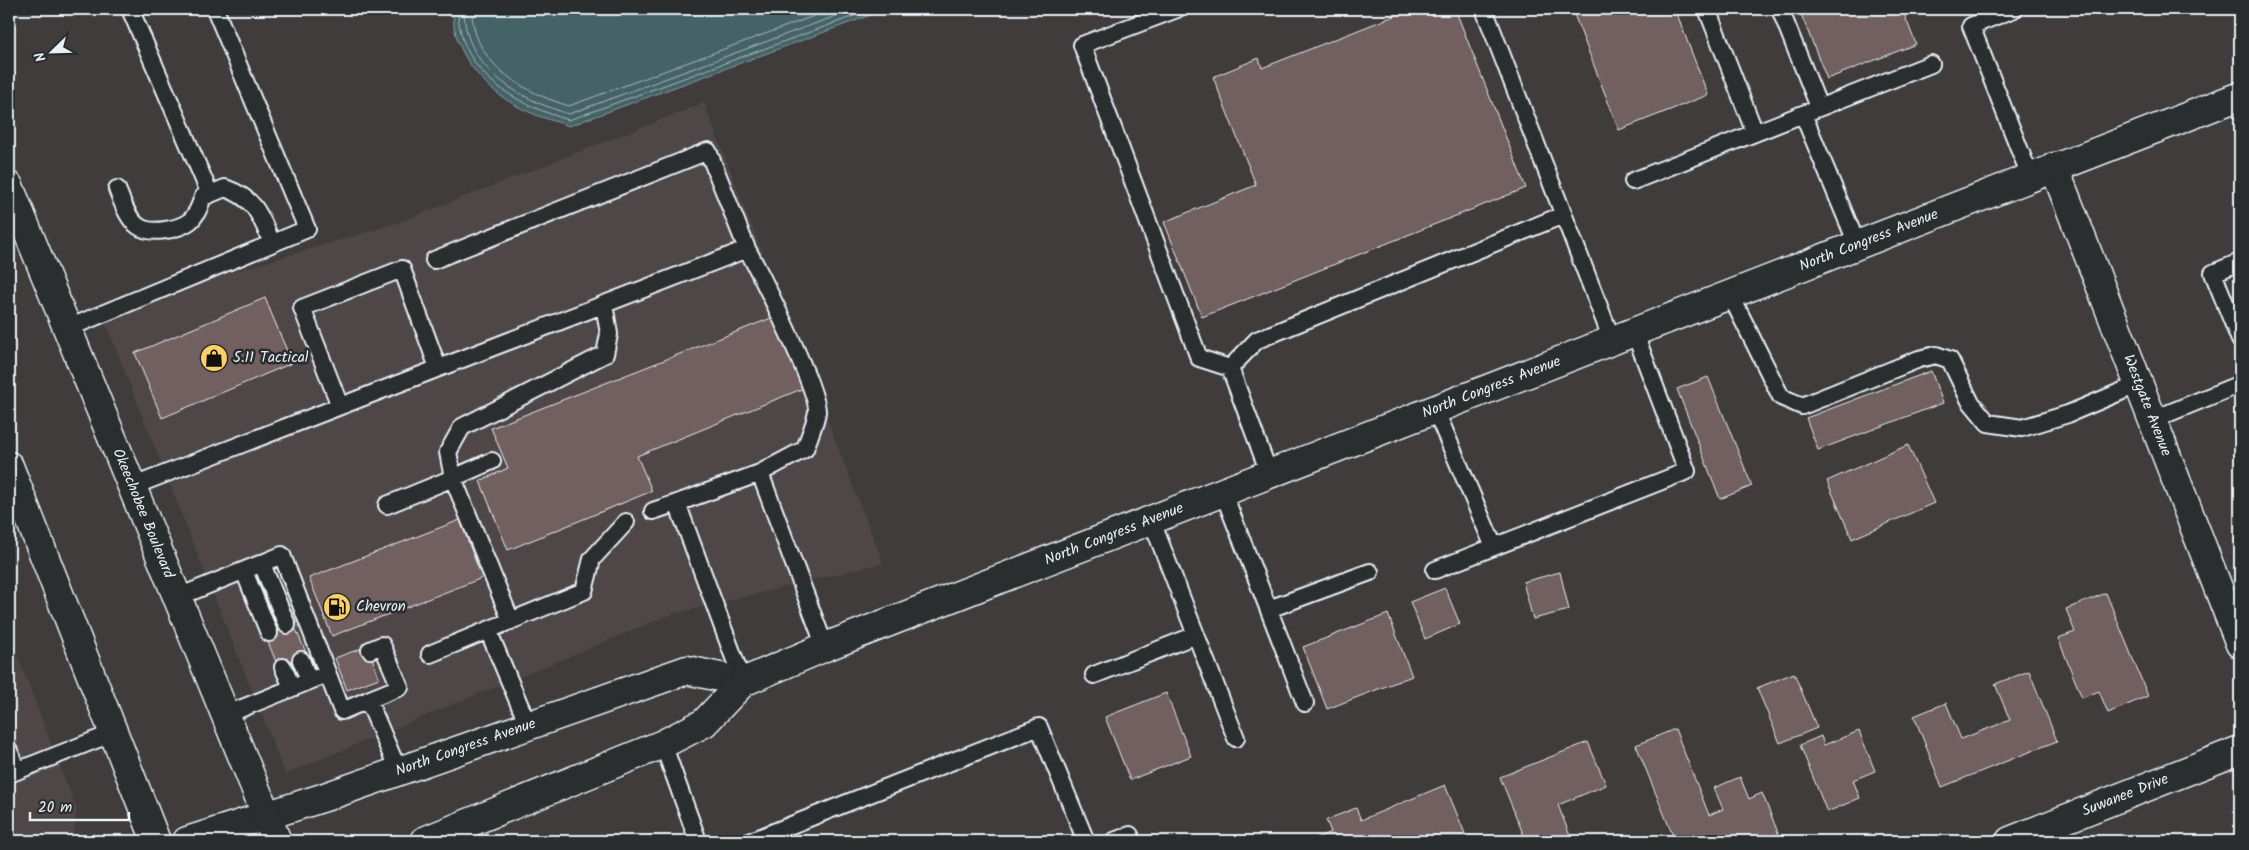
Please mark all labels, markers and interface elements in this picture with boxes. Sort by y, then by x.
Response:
north arrow [28,28,78,78]
text: N [29,48,53,65]
street label: North Congress Avenue [1796,202,1942,278]
shop icon: 5.11 Tactical [199,343,229,373]
place label: 5.11 Tactical [233,346,309,370]
street label: North Congress Avenue [1418,349,1565,425]
street label: Westgate Avenue [2116,351,2178,460]
street label: Okeechobee Boulevard [106,445,181,583]
street label: North Congress Avenue [1041,496,1187,572]
fuel station icon: Chevron [322,592,352,622]
place label: Chevron [356,595,406,619]
street label: North Congress Avenue [392,712,540,783]
street label: Suwanee Drive [2078,767,2172,823]
scale bar [30,790,129,822]
text: 20 m [38,796,72,820]

